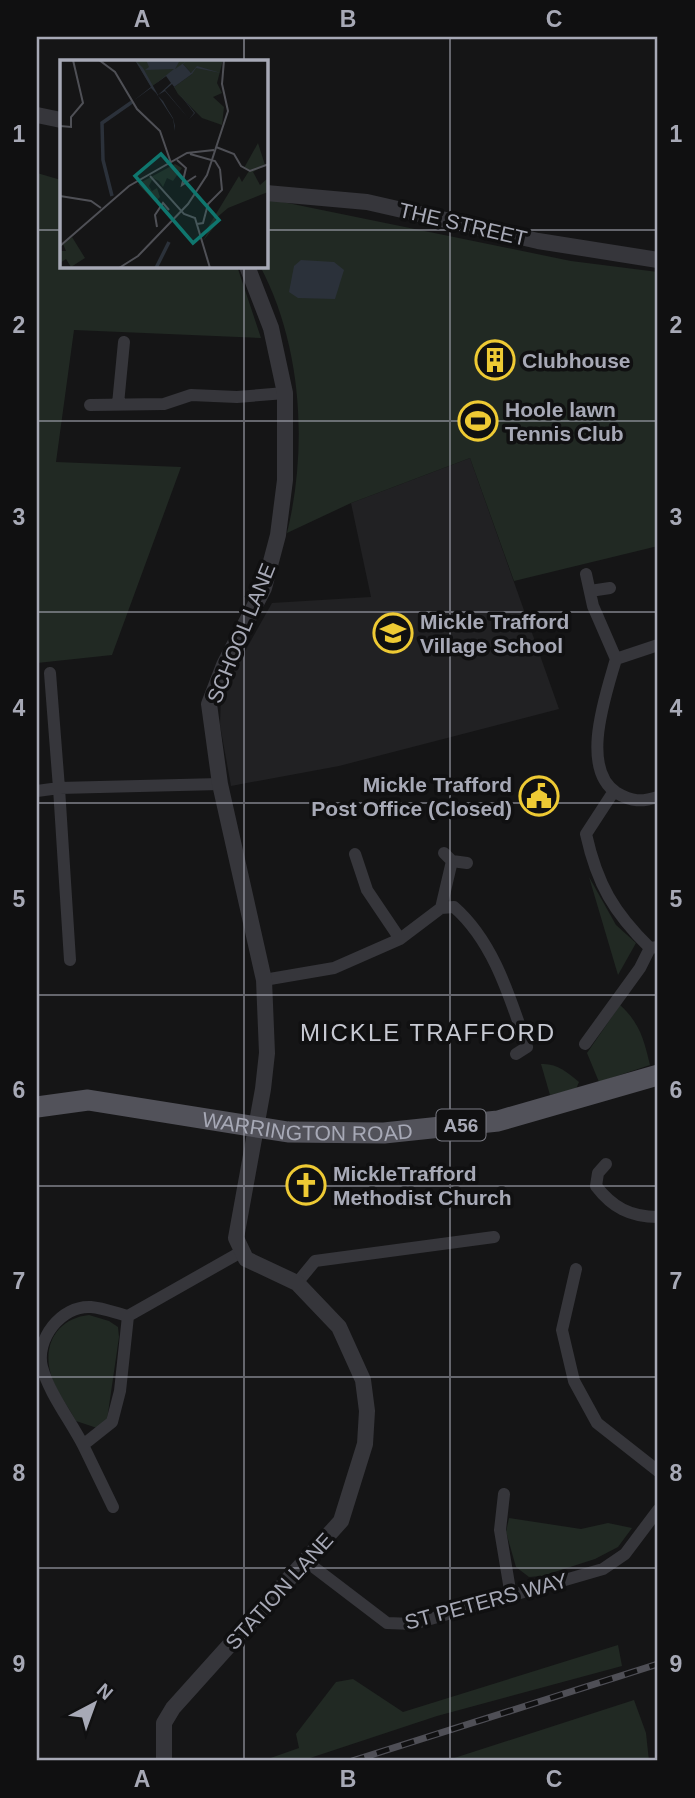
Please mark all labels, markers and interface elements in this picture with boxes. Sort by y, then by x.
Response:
text: A [134,6,150,32]
text: B [340,6,356,32]
text: C [546,6,562,32]
inset map [60,60,268,268]
text: 1 [13,121,26,147]
text: 1 [670,121,683,147]
street label: THE STREET [397,198,529,250]
text: 2 [13,312,25,338]
text: 2 [670,312,682,338]
building icon: Clubhouse [474,339,516,381]
place label: Clubhouse [522,349,631,372]
place label: Hoole lawn Tennis Club [505,398,624,445]
sports icon: Hoole lawn Tennis Club [457,400,499,442]
text: 3 [13,504,25,530]
text: 3 [670,504,682,530]
street label: SCHOOL LANE [203,560,279,706]
place label: Mickle Trafford Village School [420,610,569,657]
school or university icon: Mickle Trafford Village School [372,612,414,654]
text: 4 [13,695,26,721]
text: 4 [670,695,683,721]
place label: Mickle Trafford Post Office (Closed) [311,773,512,820]
public building icon: Mickle Trafford Post Office (Closed) [518,775,560,817]
text: 5 [13,886,26,912]
text: 5 [670,886,683,912]
district label: MICKLE TRAFFORD [300,1019,556,1046]
text: 6 [13,1077,25,1103]
text: 6 [670,1077,682,1103]
street label: WARRINGTON ROAD [201,1107,414,1144]
road number: A56 [436,1110,486,1140]
place label: MickleTrafford Methodist Church [333,1162,512,1209]
church icon: MickleTrafford Methodist Church [285,1164,327,1206]
text: 7 [13,1268,25,1294]
text: 7 [670,1268,682,1294]
text: 8 [13,1460,26,1486]
text: 8 [670,1460,683,1486]
street label: STATION LANE [221,1528,337,1654]
street label: ST PETERS WAY [402,1568,570,1634]
text: 9 [13,1651,25,1677]
text: 9 [670,1651,682,1677]
north arrow [60,1668,130,1738]
text: N [93,1679,117,1704]
text: A [134,1766,150,1792]
text: B [340,1766,356,1792]
text: C [546,1766,562,1792]

